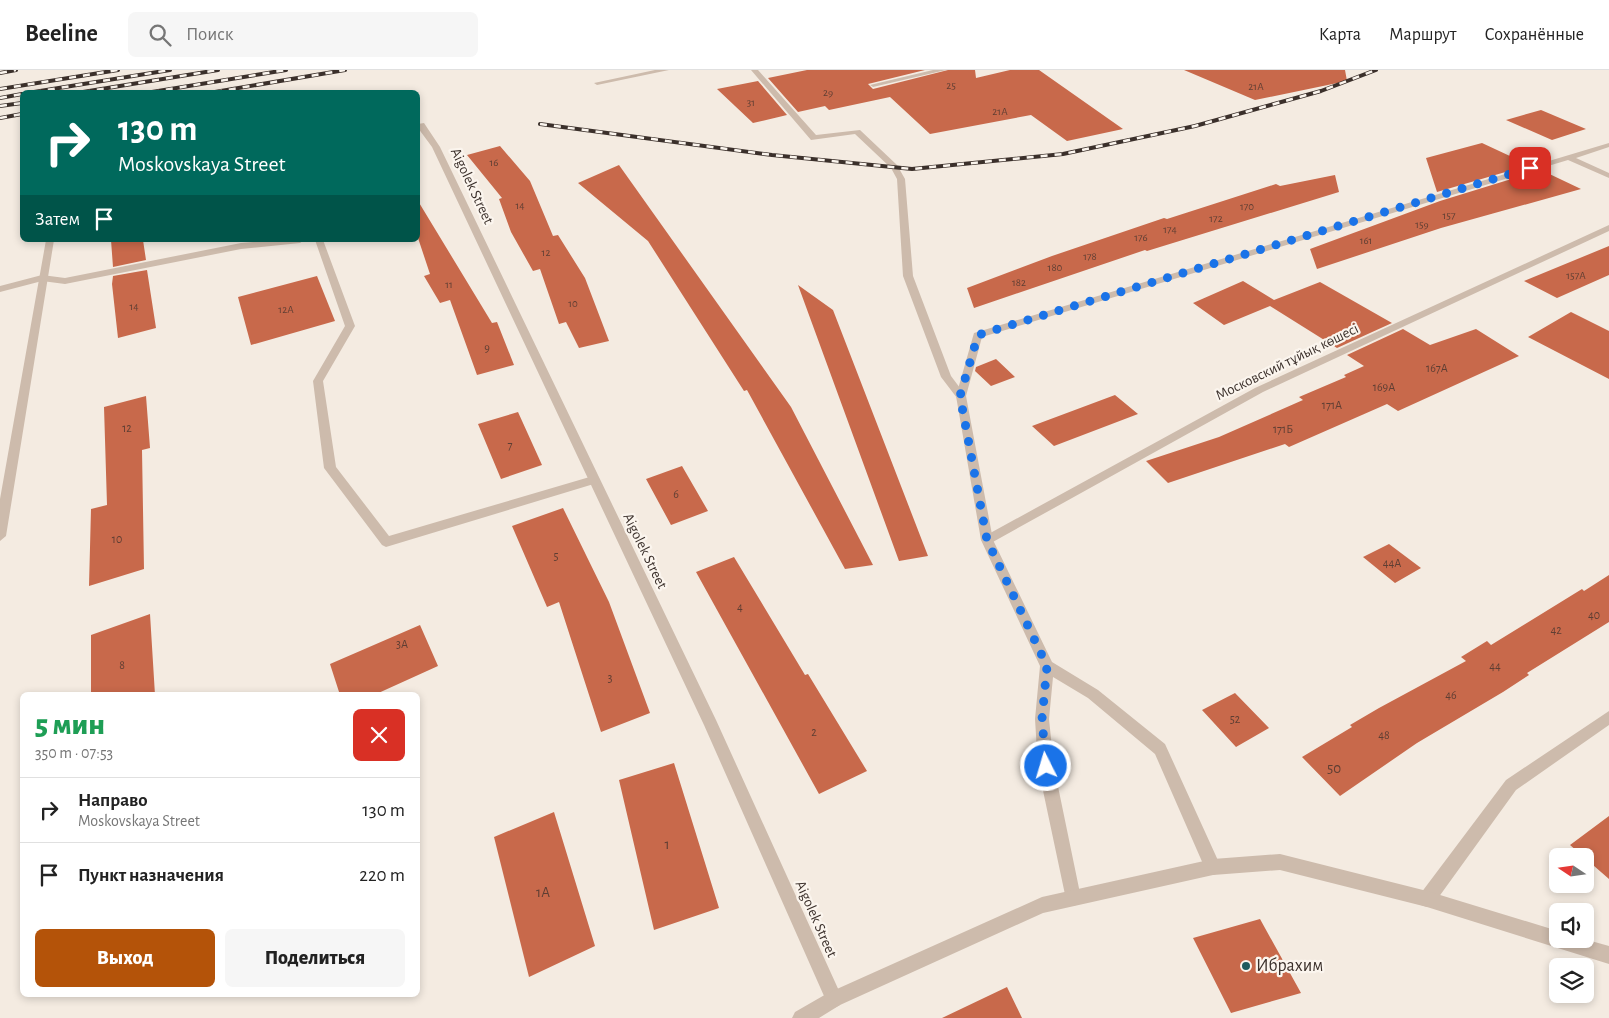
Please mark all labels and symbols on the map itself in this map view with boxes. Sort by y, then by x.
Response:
house number: 25 [946,80,956,91]
house number: 21А [1248,81,1264,92]
house number: 29 [823,87,833,98]
house number: 31 [747,97,755,108]
house number: 21А [992,106,1008,117]
street label: Aigolek Street [448,146,496,227]
pin [1509,147,1551,189]
house number: 16 [490,157,498,168]
house number: 14 [515,200,525,211]
house number: 170 [1240,201,1254,212]
house number: 157 [1443,210,1456,221]
house number: 172 [1209,213,1223,224]
house number: 159 [1415,219,1429,230]
house number: 174 [1163,224,1177,235]
house number: 176 [1134,232,1148,243]
house number: 161 [1360,235,1372,246]
house number: 12 [542,247,550,258]
house number: 178 [1083,251,1097,262]
house number: 180 [1048,262,1063,273]
house number: 157А [1566,270,1586,281]
house number: 182 [1012,277,1026,288]
house number: 11 [445,279,453,290]
house number: 10 [568,298,578,309]
house number: 14 [129,301,139,312]
house number: 12А [278,304,294,315]
street label: Московский тұйық көшесі [1213,321,1361,403]
house number: 9 [484,342,490,354]
house number: 167А [1426,362,1448,374]
house number: 169А [1373,381,1395,393]
house number: 171А [1322,399,1342,411]
house number: 12 [122,422,132,434]
house number: 171Б [1273,423,1293,435]
house number: 7 [507,439,513,451]
house number: 6 [673,488,679,500]
street label: Aigolek Street [620,511,670,591]
house number: 10 [112,533,122,545]
house number: 5 [553,550,559,562]
house number: 44А [1383,557,1401,569]
house number: 4 [737,601,743,613]
house number: 40 [1588,609,1600,621]
house number: 42 [1550,624,1562,636]
house number: 3А [396,638,408,650]
house number: 8 [119,659,125,671]
house number: 44 [1489,660,1501,672]
house number: 3 [608,672,613,684]
house number: 46 [1445,689,1457,701]
house number: 52 [1230,713,1241,725]
house number: 2 [811,726,817,738]
house number: 48 [1378,729,1390,741]
position arrow [1019,739,1071,791]
house number: 50 [1327,761,1341,776]
house number: 1 [664,837,670,852]
north arrow [1549,848,1594,892]
street label: Aigolek Street [792,878,840,960]
house number: 1А [536,885,550,900]
place label: Ибрахим [1256,956,1323,975]
marker: Ибрахим [1240,960,1252,972]

